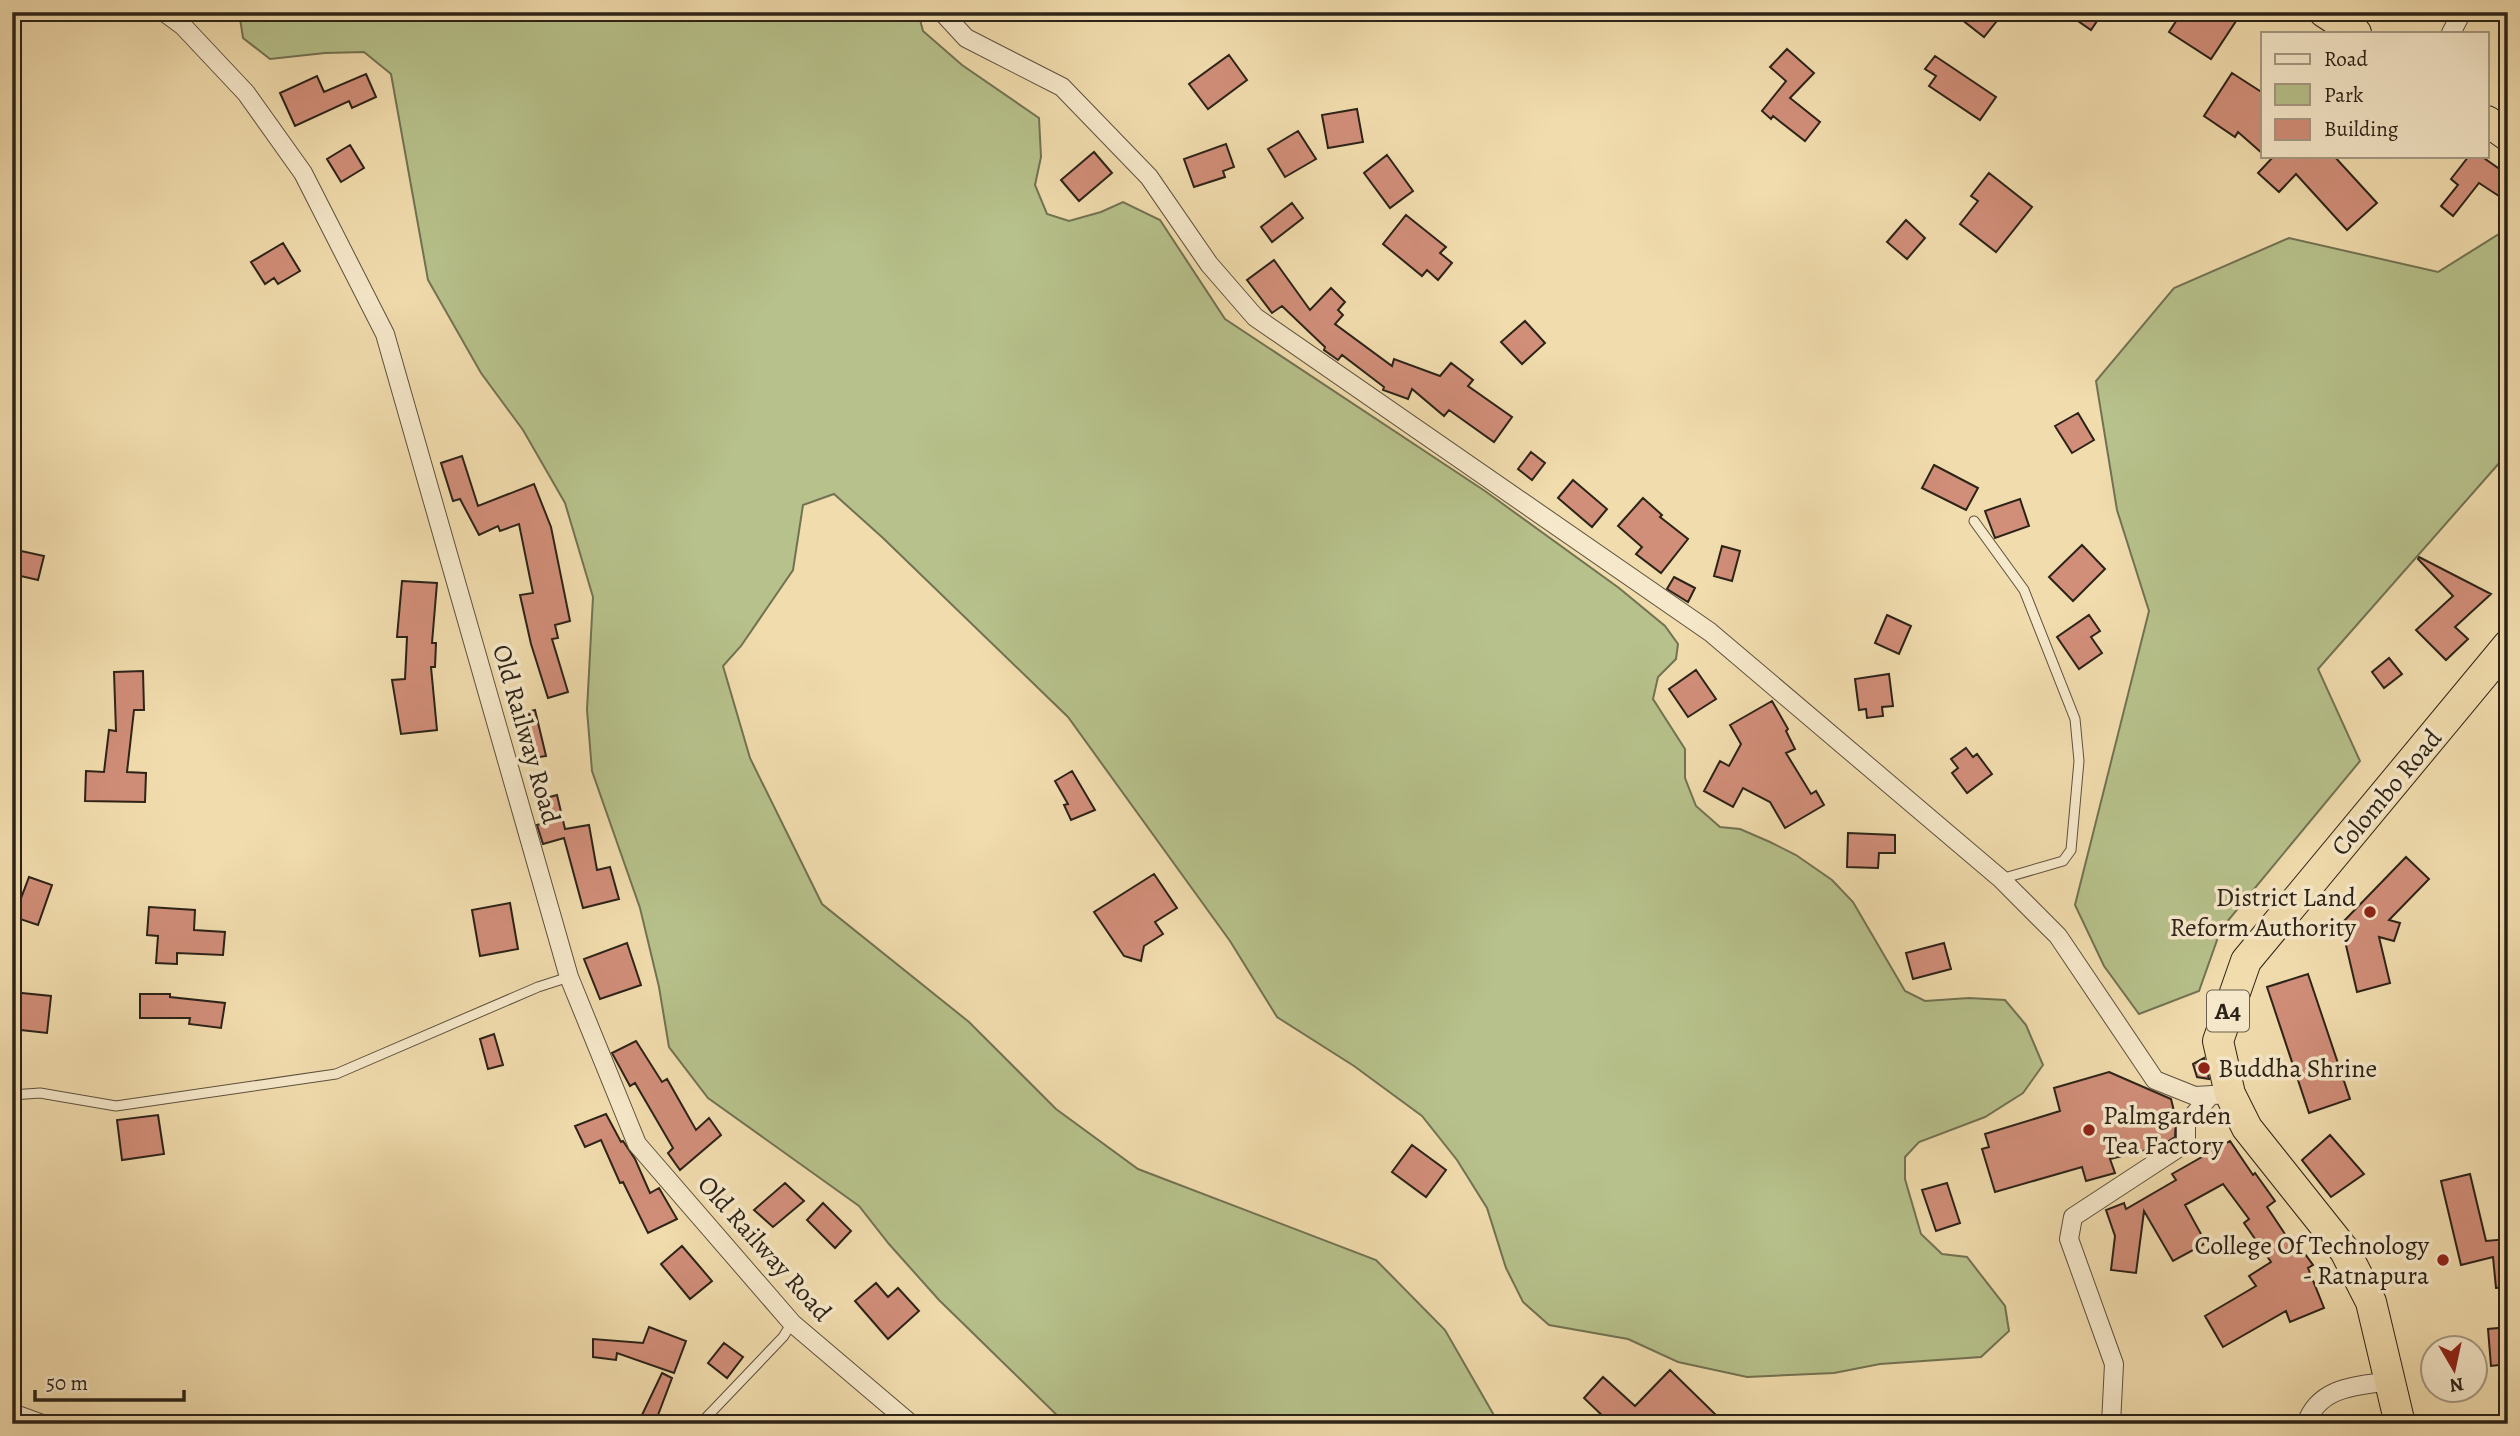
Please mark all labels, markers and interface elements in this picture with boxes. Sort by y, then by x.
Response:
legend [2261,32,2488,158]
text: Road [2324,45,2368,73]
text: Park [2324,81,2364,109]
text: Building [2324,115,2399,143]
street label: Old Railway Road [484,640,569,828]
street label: Colombo Road [2323,722,2450,863]
place label: District Land Reform Authority [2170,880,2356,945]
marker: District Land Reform Authority [2362,904,2378,920]
road number: A4 [2207,990,2249,1031]
place label: Buddha Shrine [2218,1051,2377,1086]
marker: Buddha Shrine [2196,1060,2212,1076]
place label: Palmgarden Tea Factory [2103,1098,2231,1163]
marker: Palmgarden Tea Factory [2081,1122,2097,1138]
street label: Old Railway Road [690,1168,840,1329]
place label: College Of Technology - Ratnapura [2194,1228,2429,1293]
marker: College Of Technology - Ratnapura [2435,1252,2451,1268]
north arrow [2418,1334,2488,1404]
scale bar [35,1359,184,1403]
text: 50 m [46,1369,88,1397]
text: N [2447,1371,2465,1399]

